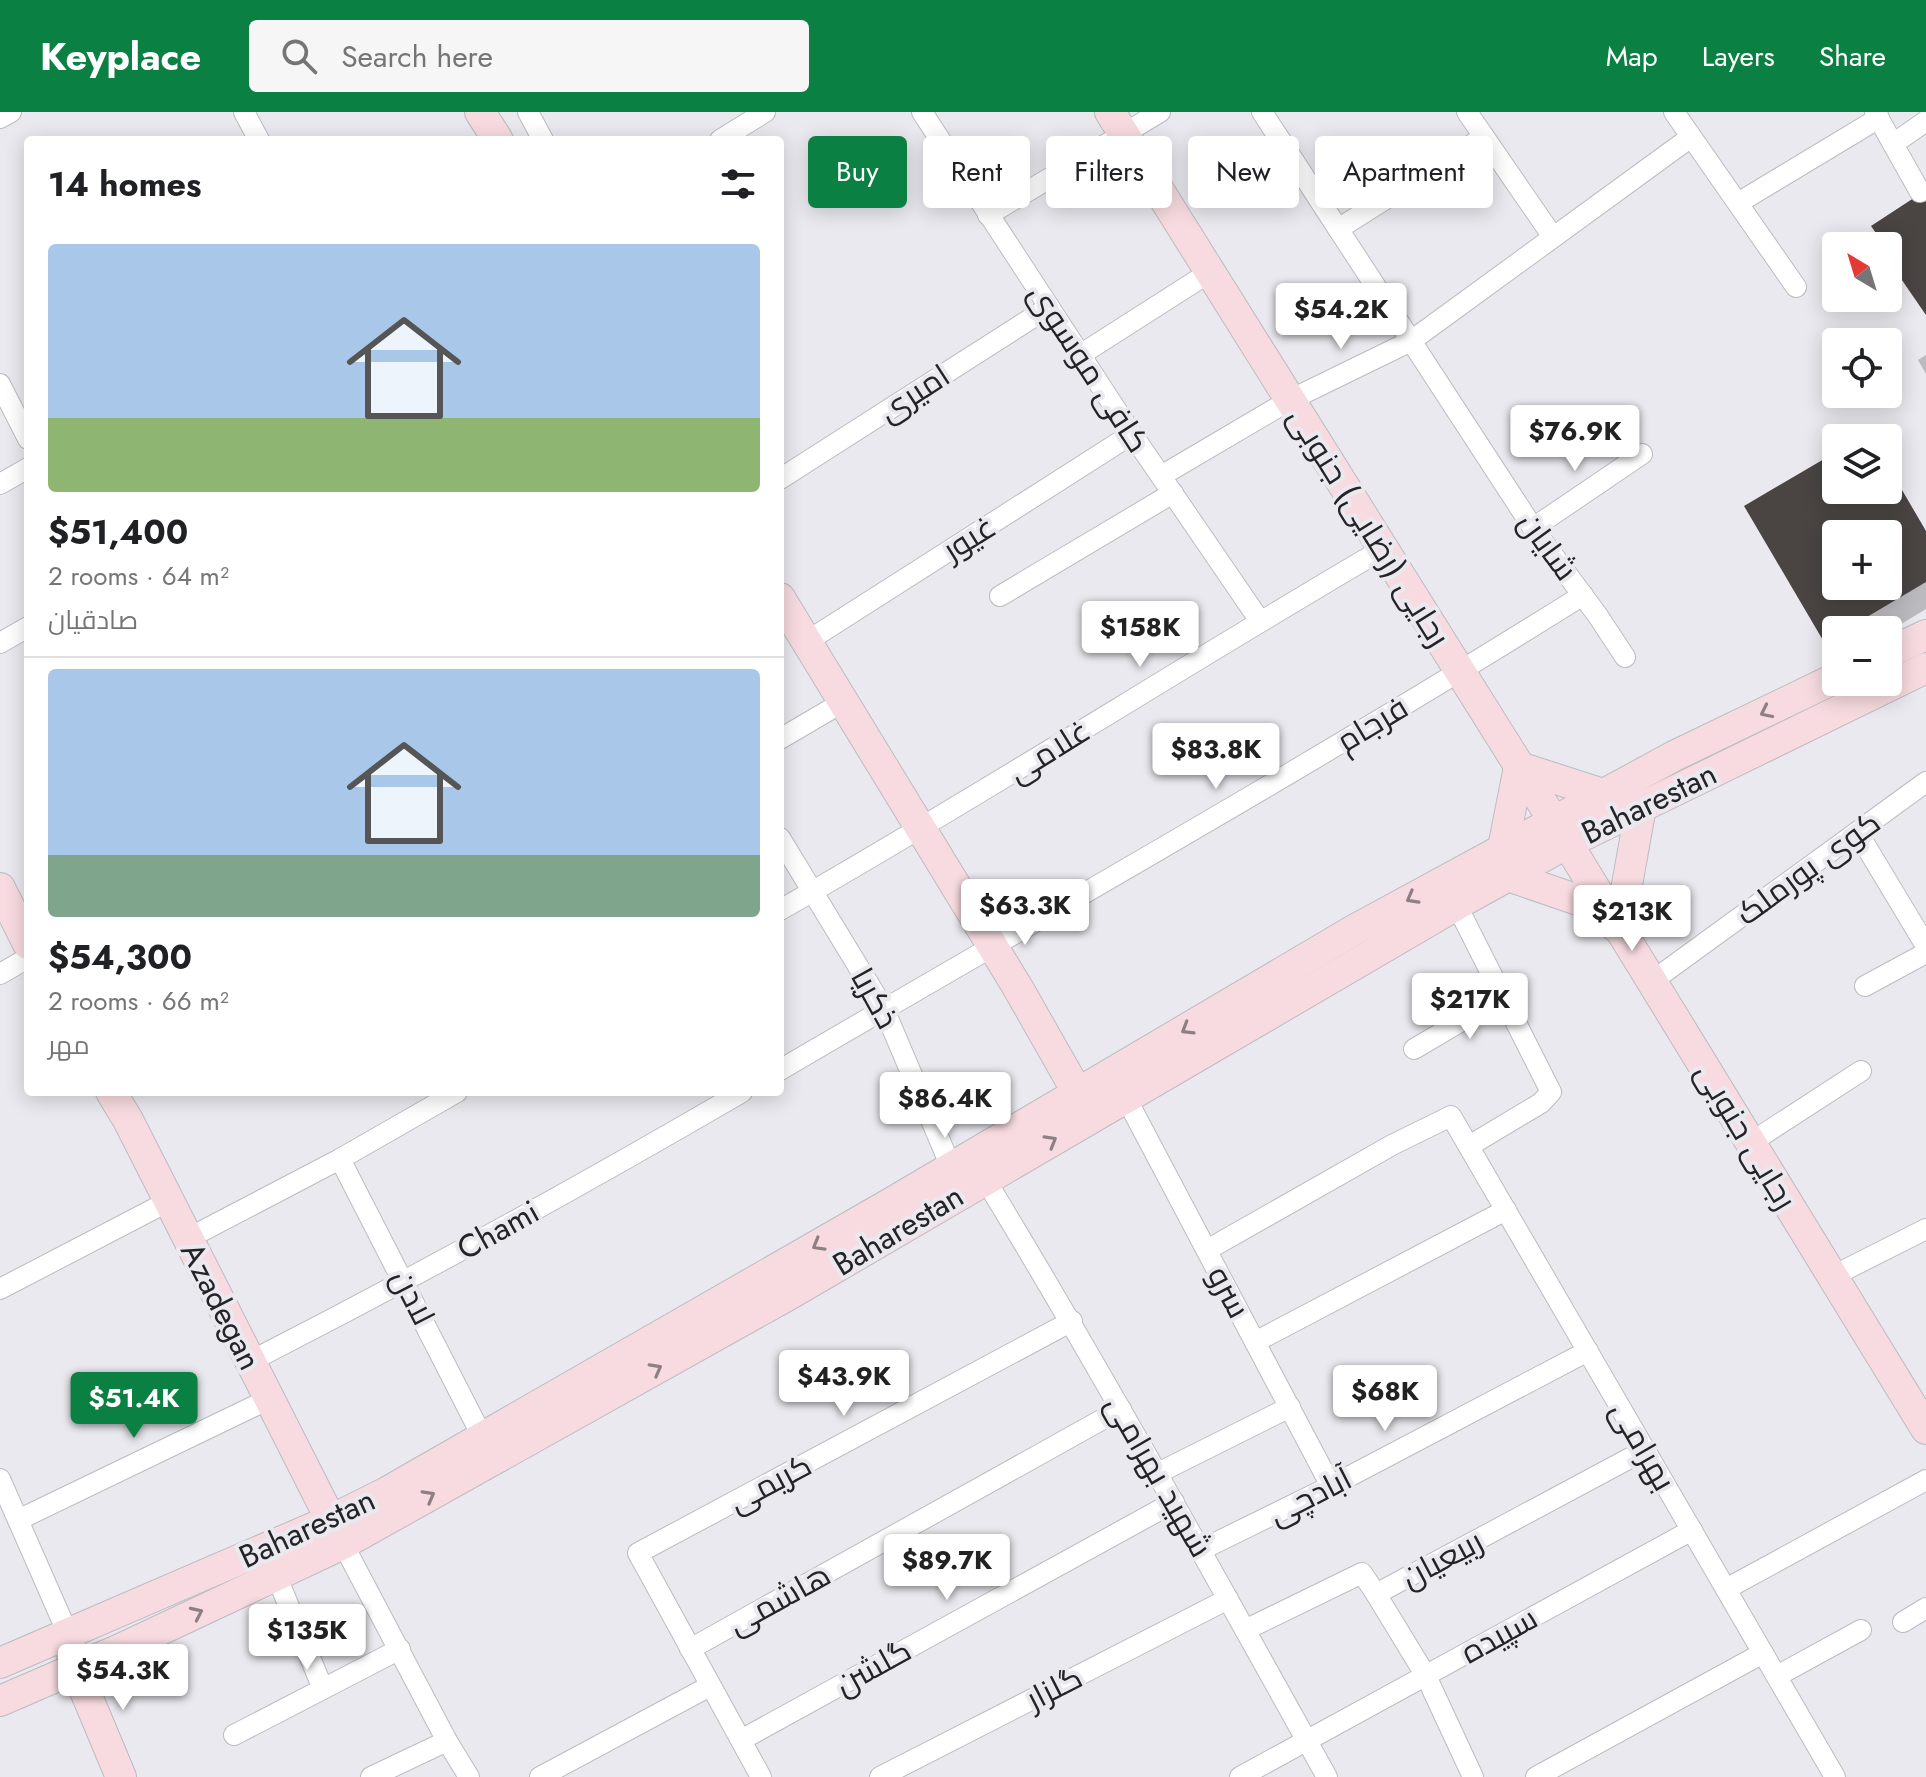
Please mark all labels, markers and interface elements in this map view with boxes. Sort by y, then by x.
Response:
search box [249,20,809,92]
text: Keyplace [40,29,201,84]
icon: search [277,34,321,78]
text: Search here [341,35,493,78]
text: Map [1606,36,1658,77]
text: Layers [1702,36,1775,77]
text: Share [1819,36,1886,77]
chip: Buy [808,136,907,208]
chip: Rent [923,136,1030,208]
chip: Filters [1046,136,1172,208]
chip: New [1188,136,1299,208]
chip: Apartment [1315,136,1493,208]
text: 14 homes [48,160,202,209]
icon: filters [716,162,760,206]
north arrow [1822,232,1902,312]
map controls [1822,232,1902,696]
street label: کافی موسوی [1017,275,1161,461]
pin: $54.2K [1276,283,1406,351]
text: $54.2K [1294,290,1388,328]
icon: home [332,296,476,440]
button: locate [1822,328,1902,408]
street label: امیری [869,353,959,433]
street label: رجایی (رضایی) جنوبی [1277,398,1461,656]
pin: $76.9K [1510,405,1640,473]
text: $76.9K [1528,412,1622,450]
button: layers [1822,424,1902,504]
street label: شایان [1507,502,1589,590]
street label: غیور [932,504,1005,573]
text: $51,400 [48,508,188,557]
button: + [1822,520,1902,600]
text: 2 rooms · 64 m² [48,557,229,595]
text: صادقیان [48,601,138,639]
pin: $158K [1084,601,1196,669]
text: $158K [1100,608,1180,646]
button: − [1822,616,1902,696]
street label: فرجام [1327,685,1417,763]
one-way arrow [1759,702,1774,718]
street label: غلامی [999,708,1099,794]
icon: home [332,721,476,865]
pin: $83.8K [1151,723,1281,791]
text: $83.8K [1170,730,1262,768]
street label: Baharestan [1574,751,1724,855]
street label: کوی پورملک [1726,800,1890,936]
pin: $63.3K [960,879,1090,947]
pin: $213K [1576,885,1688,953]
text: $63.3K [979,886,1071,924]
one-way arrow [1406,888,1420,904]
text: $213K [1592,892,1672,930]
text: $54,300 [48,933,192,982]
street label: ذکریا [840,959,910,1037]
pin: $217K [1414,973,1526,1041]
text: $217K [1430,980,1510,1018]
text: 2 rooms · 66 m² [48,982,229,1020]
one-way arrow [1181,1019,1196,1035]
text: مهر [48,1026,90,1064]
street label: رجایی جنوبی [1684,1054,1808,1218]
pin: $86.4K [880,1072,1010,1140]
text: $86.4K [898,1079,992,1117]
one-way arrow [1042,1135,1057,1151]
street label: Baharestan [824,1173,972,1287]
street label: Chami [449,1189,547,1271]
street label: Azadegan [169,1234,273,1378]
one-way arrow [812,1235,826,1251]
street label: سرو [1196,1258,1262,1326]
street label: لادن [379,1261,447,1333]
pin: $43.9K [779,1350,909,1418]
text: $43.9K [797,1357,891,1395]
one-way arrow [647,1363,662,1379]
pin: $68K [1338,1365,1432,1433]
pin: $51.4K [69,1372,199,1440]
text: $68K [1351,1372,1419,1410]
text: $51.4K [89,1379,179,1417]
street label: شهید بهرامی [1094,1386,1224,1566]
street label: بهرامی [1599,1393,1687,1499]
street label: کریمی [720,1442,820,1524]
street label: آبادچی [1260,1455,1360,1536]
street label: Baharestan [231,1476,383,1580]
one-way arrow [421,1490,435,1506]
street label: ربیعیان [1393,1518,1491,1600]
pin: $89.7K [882,1534,1012,1602]
text: $89.7K [902,1541,992,1579]
street label: هاشمی [719,1552,839,1646]
street label: سپیده [1452,1595,1546,1675]
pin: $135K [251,1604,363,1672]
one-way arrow [189,1607,204,1623]
text: $135K [267,1611,347,1649]
street label: گلشن [827,1627,919,1707]
pin: $54.3K [58,1644,188,1712]
text: $54.3K [76,1651,170,1689]
street label: گلزار [1016,1654,1090,1723]

